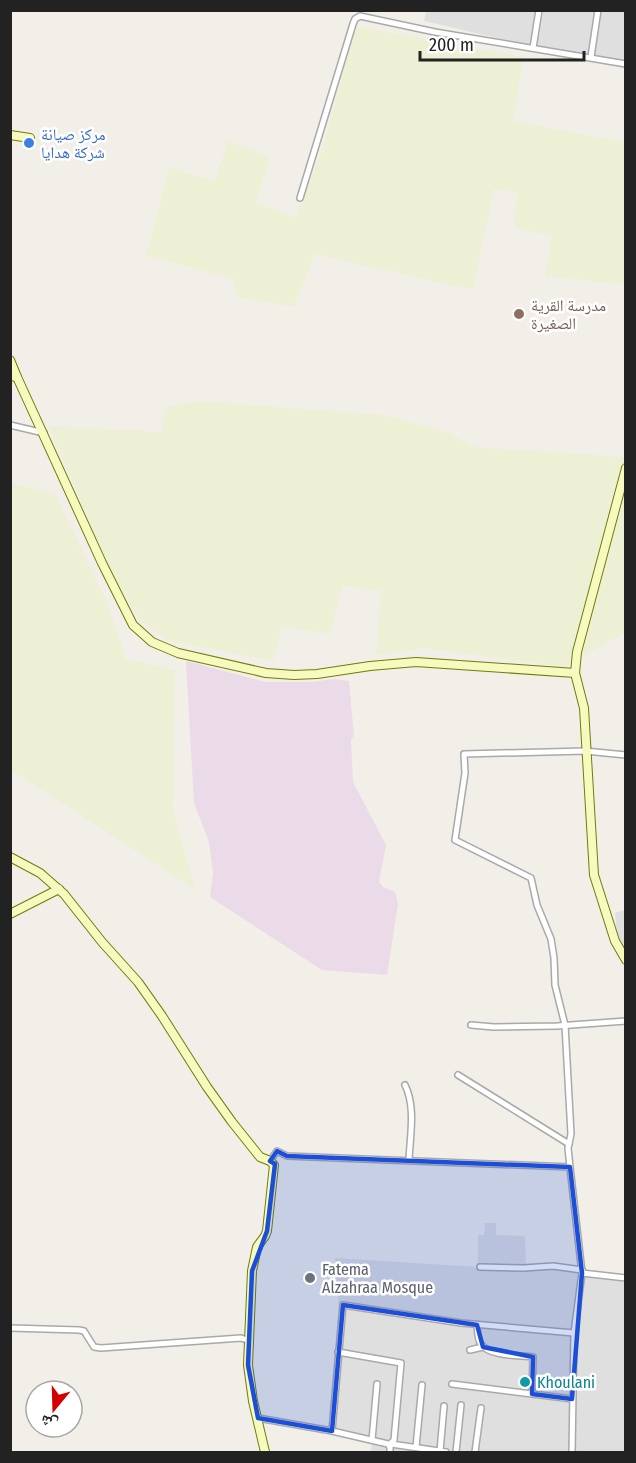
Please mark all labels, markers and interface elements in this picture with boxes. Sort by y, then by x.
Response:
scale bar [420,24,584,62]
text: 200 m [429,34,474,56]
place label: مركز صيانة شركة هدايا [41,125,106,162]
marker: مركز صيانة شركة هدايا [22,136,36,150]
place label: مدرسة القرية الصغيرة [531,296,606,333]
marker: مدرسة القرية الصغيرة [512,307,526,321]
place label: Fatema Alzahraa Mosque [322,1260,433,1297]
marker: Fatema Alzahraa Mosque [303,1271,317,1285]
place label: Khoulani [537,1373,595,1392]
marker: Khoulani [518,1375,532,1389]
north arrow [24,1379,84,1439]
text: ش [38,1411,60,1434]

